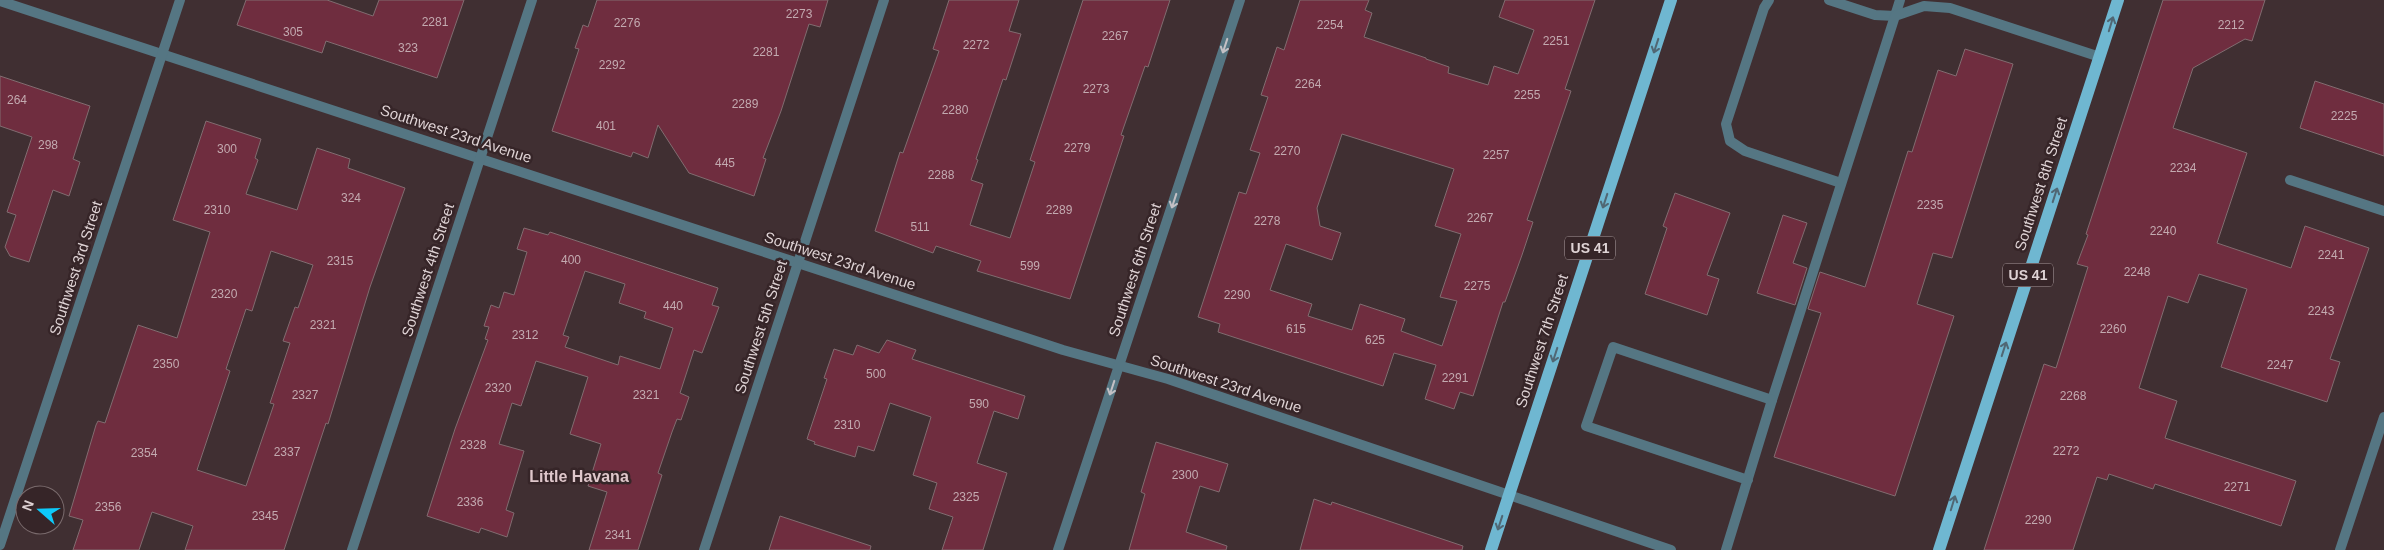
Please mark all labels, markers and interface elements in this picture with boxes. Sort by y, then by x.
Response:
house number: 2273 [786,7,813,21]
house number: 2281 [422,15,449,29]
house number: 2276 [614,16,641,30]
one-way arrow [2107,16,2116,32]
house number: 2254 [1317,18,1344,32]
house number: 2212 [2218,18,2245,32]
house number: 305 [283,25,303,39]
house number: 2267 [1102,29,1129,43]
house number: 2251 [1543,34,1570,48]
house number: 2272 [963,38,990,52]
one-way arrow [1219,38,1229,54]
one-way arrow [1651,38,1660,54]
house number: 323 [398,41,418,55]
house number: 2281 [753,45,780,59]
house number: 2292 [599,58,626,72]
house number: 2264 [1295,77,1322,91]
house number: 2273 [1083,82,1110,96]
house number: 2255 [1514,88,1541,102]
house number: 264 [7,93,27,107]
house number: 2289 [732,97,759,111]
street label: Southwest 23rd Avenue [378,101,534,166]
house number: 2280 [942,103,969,117]
house number: 2225 [2331,109,2358,123]
street label: Southwest 8th Street [2011,114,2070,253]
house number: 401 [596,119,616,133]
house number: 298 [38,138,58,152]
house number: 2279 [1064,141,1091,155]
house number: 300 [217,142,237,156]
house number: 2270 [1274,144,1301,158]
house number: 2257 [1483,148,1510,162]
house number: 445 [715,156,735,170]
house number: 2234 [2170,161,2197,175]
house number: 2288 [928,168,955,182]
one-way arrow [2051,187,2060,203]
house number: 324 [341,191,361,205]
one-way arrow [1168,192,1178,208]
one-way arrow [1600,193,1610,209]
street label: Southwest 3rd Street [46,198,106,337]
house number: 2235 [1917,198,1944,212]
street label: Southwest 4th Street [398,200,457,339]
street label: Southwest 6th Street [1105,200,1164,339]
house number: 2310 [204,203,231,217]
house number: 2289 [1046,203,1073,217]
house number: 2267 [1467,211,1494,225]
house number: 2278 [1254,214,1281,228]
house number: 511 [910,220,930,234]
house number: 2240 [2150,224,2177,238]
street label: Southwest 23rd Avenue [762,228,918,293]
road number: US 41 [1565,237,1615,260]
house number: 2241 [2318,248,2345,262]
house number: 400 [561,253,581,267]
house number: 2315 [327,254,354,268]
street label: Southwest 5th Street [731,257,790,396]
house number: 599 [1020,259,1040,273]
road number: US 41 [2003,264,2053,286]
house number: 2248 [2124,265,2151,279]
street label: Southwest 7th Street [1512,271,1571,410]
house number: 2275 [1464,279,1491,293]
house number: 2320 [211,287,238,301]
house number: 2290 [1224,288,1251,302]
house number: 440 [663,299,683,313]
house number: 2243 [2308,304,2335,318]
house number: 2321 [310,318,337,332]
house number: 615 [1286,322,1306,336]
house number: 2260 [2100,322,2127,336]
house number: 2312 [512,328,539,342]
house number: 625 [1365,333,1385,347]
one-way arrow [2000,342,2009,357]
one-way arrow [1550,347,1559,363]
street label: Southwest 23rd Avenue [1148,351,1304,416]
house number: 2350 [153,357,180,371]
house number: 2247 [2267,358,2294,372]
house number: 500 [866,367,886,381]
house number: 2291 [1442,371,1469,385]
one-way arrow [1106,380,1116,396]
house number: 2320 [485,381,512,395]
house number: 2327 [292,388,319,402]
house number: 2321 [633,388,660,402]
house number: 2268 [2060,389,2087,403]
house number: 590 [969,397,989,411]
house number: 2310 [834,418,861,432]
house number: 2328 [460,438,487,452]
house number: 2272 [2053,444,2080,458]
house number: 2337 [274,445,301,459]
house number: 2354 [131,446,158,460]
district label: Little Havana [529,468,629,485]
house number: 2300 [1172,468,1199,482]
house number: 2271 [2224,480,2251,494]
north arrow [15,485,65,535]
house number: 2325 [953,490,980,504]
house number: 2336 [457,495,484,509]
one-way arrow [1949,496,1959,512]
text: N [19,498,37,513]
house number: 2356 [95,500,122,514]
house number: 2345 [252,509,279,523]
house number: 2290 [2025,513,2052,527]
one-way arrow [1495,515,1504,530]
house number: 2341 [605,528,632,542]

